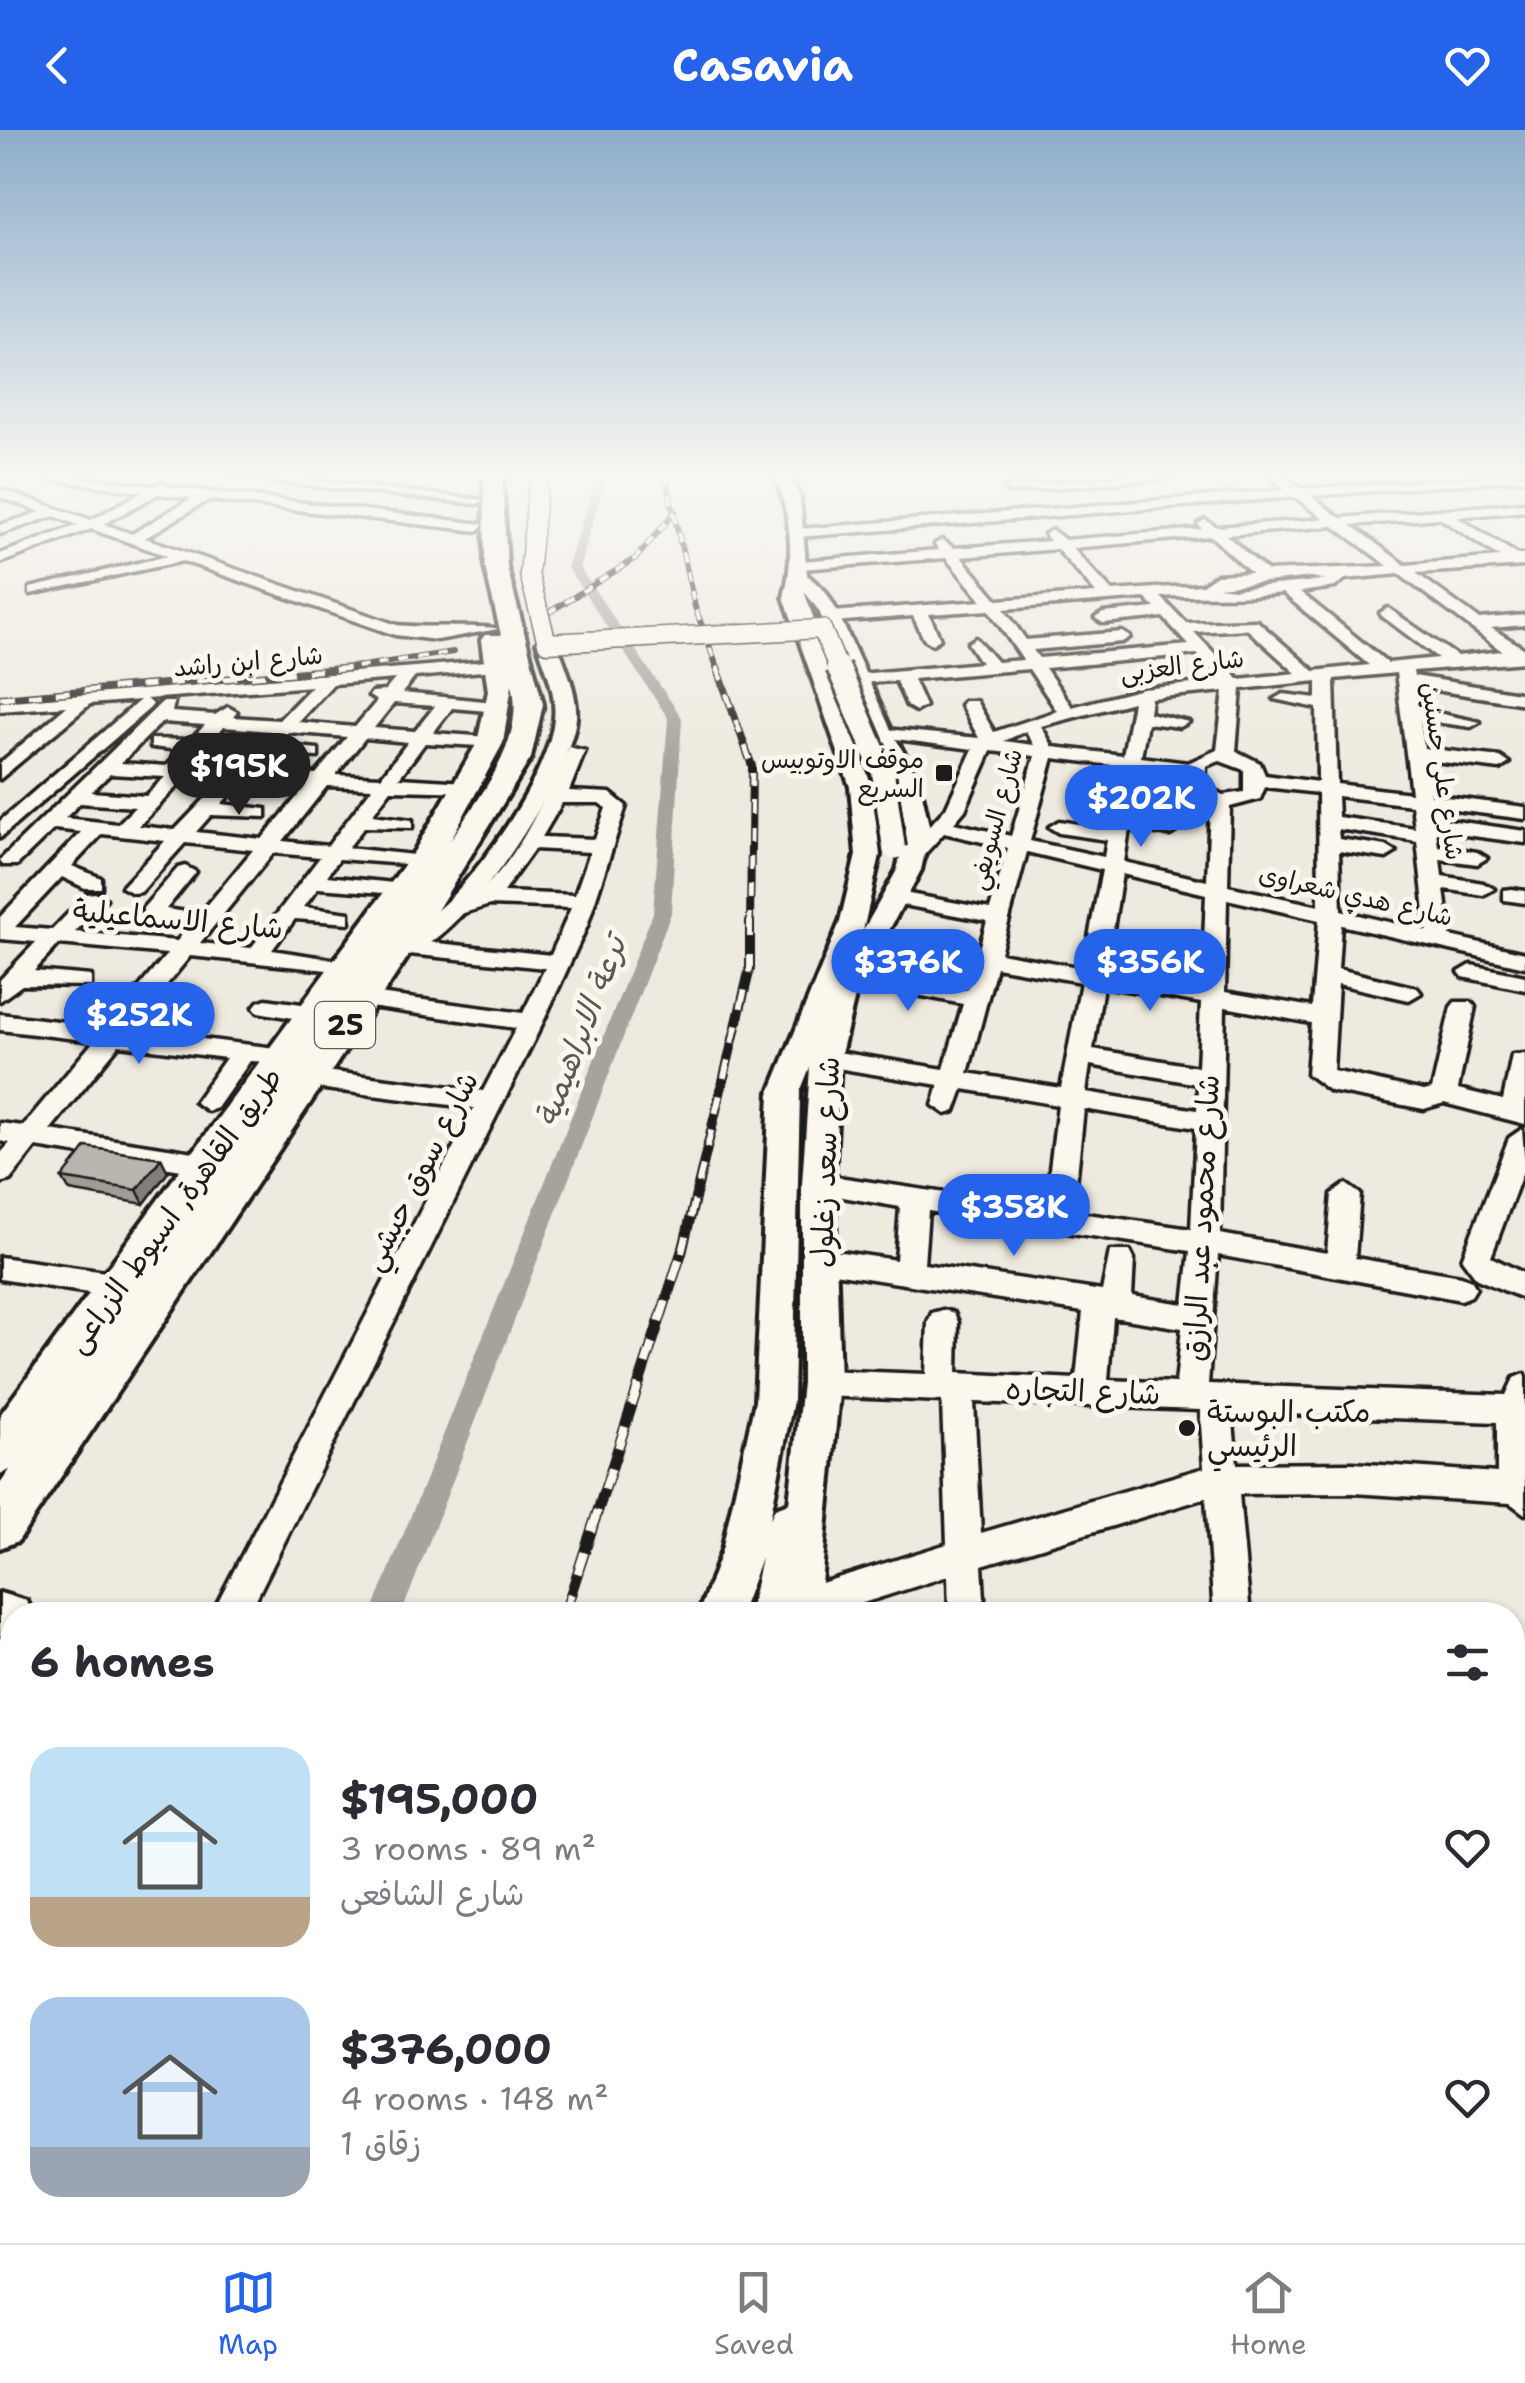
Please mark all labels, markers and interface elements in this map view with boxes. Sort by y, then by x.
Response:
text: Casavia [672,35,853,95]
icon: back [30,38,85,93]
icon: heart [1440,38,1495,93]
street label: شارع ابن راشد [172,638,324,685]
street label: شارع العزبى [1118,641,1246,690]
street label: شارع على حسنين [1413,680,1472,862]
pin: $195K [169,733,309,818]
place label: موقف الاوتوبيس السريع [761,742,924,806]
text: $195K [189,744,289,787]
street label: شارع السويفي [960,744,1035,895]
marker: موقف الاوتوبيس السريع [933,762,955,784]
pin: $202K [1071,765,1211,850]
text: $202K [1087,776,1195,819]
street label: شارع هدي شعراوى [1255,856,1456,936]
street label: شارع الاسماعيلية [71,889,285,950]
water label: ترعة الابراهيمية [524,924,638,1132]
pin: $376K [838,929,978,1014]
pin: $356K [1080,929,1220,1014]
text: $376K [853,940,963,983]
text: $356K [1096,940,1204,983]
pin: $252K [69,982,209,1067]
text: $252K [86,993,192,1036]
road number: 25 [315,1002,375,1048]
street label: شارع سعد زغلول [801,1056,850,1268]
street label: طريق القاهرة, اسيوط الزراعى [56,1059,292,1361]
street label: شارع سوق حبشي [352,1064,493,1281]
street label: شارع محمود عبد الرازق [1173,1073,1230,1363]
pin: $358K [944,1174,1084,1259]
text: $358K [960,1185,1068,1228]
street label: شارع التجاره [1005,1368,1161,1415]
place label: مكتب البوستة الرئيسي [1207,1391,1370,1472]
marker: مكتب البوستة الرئيسي [1176,1417,1198,1439]
text: 6 homes [30,1634,215,1690]
icon: filters [1440,1635,1495,1690]
text: $195,000 [340,1771,538,1827]
icon: home [110,1787,230,1907]
icon: heart [1440,1820,1495,1875]
text: 3 rooms · 89 m² [340,1827,596,1870]
text: شارع الشافعى [340,1872,524,1915]
text: $376,000 [340,2021,552,2077]
icon: home [110,2037,230,2157]
icon: heart [1440,2070,1495,2125]
text: 4 rooms · 148 m² [340,2077,609,2120]
text: زقاق 1 [340,2122,422,2165]
tab: Map [218,2265,278,2363]
tab: Saved [714,2265,794,2363]
tab: Home [1230,2265,1307,2363]

